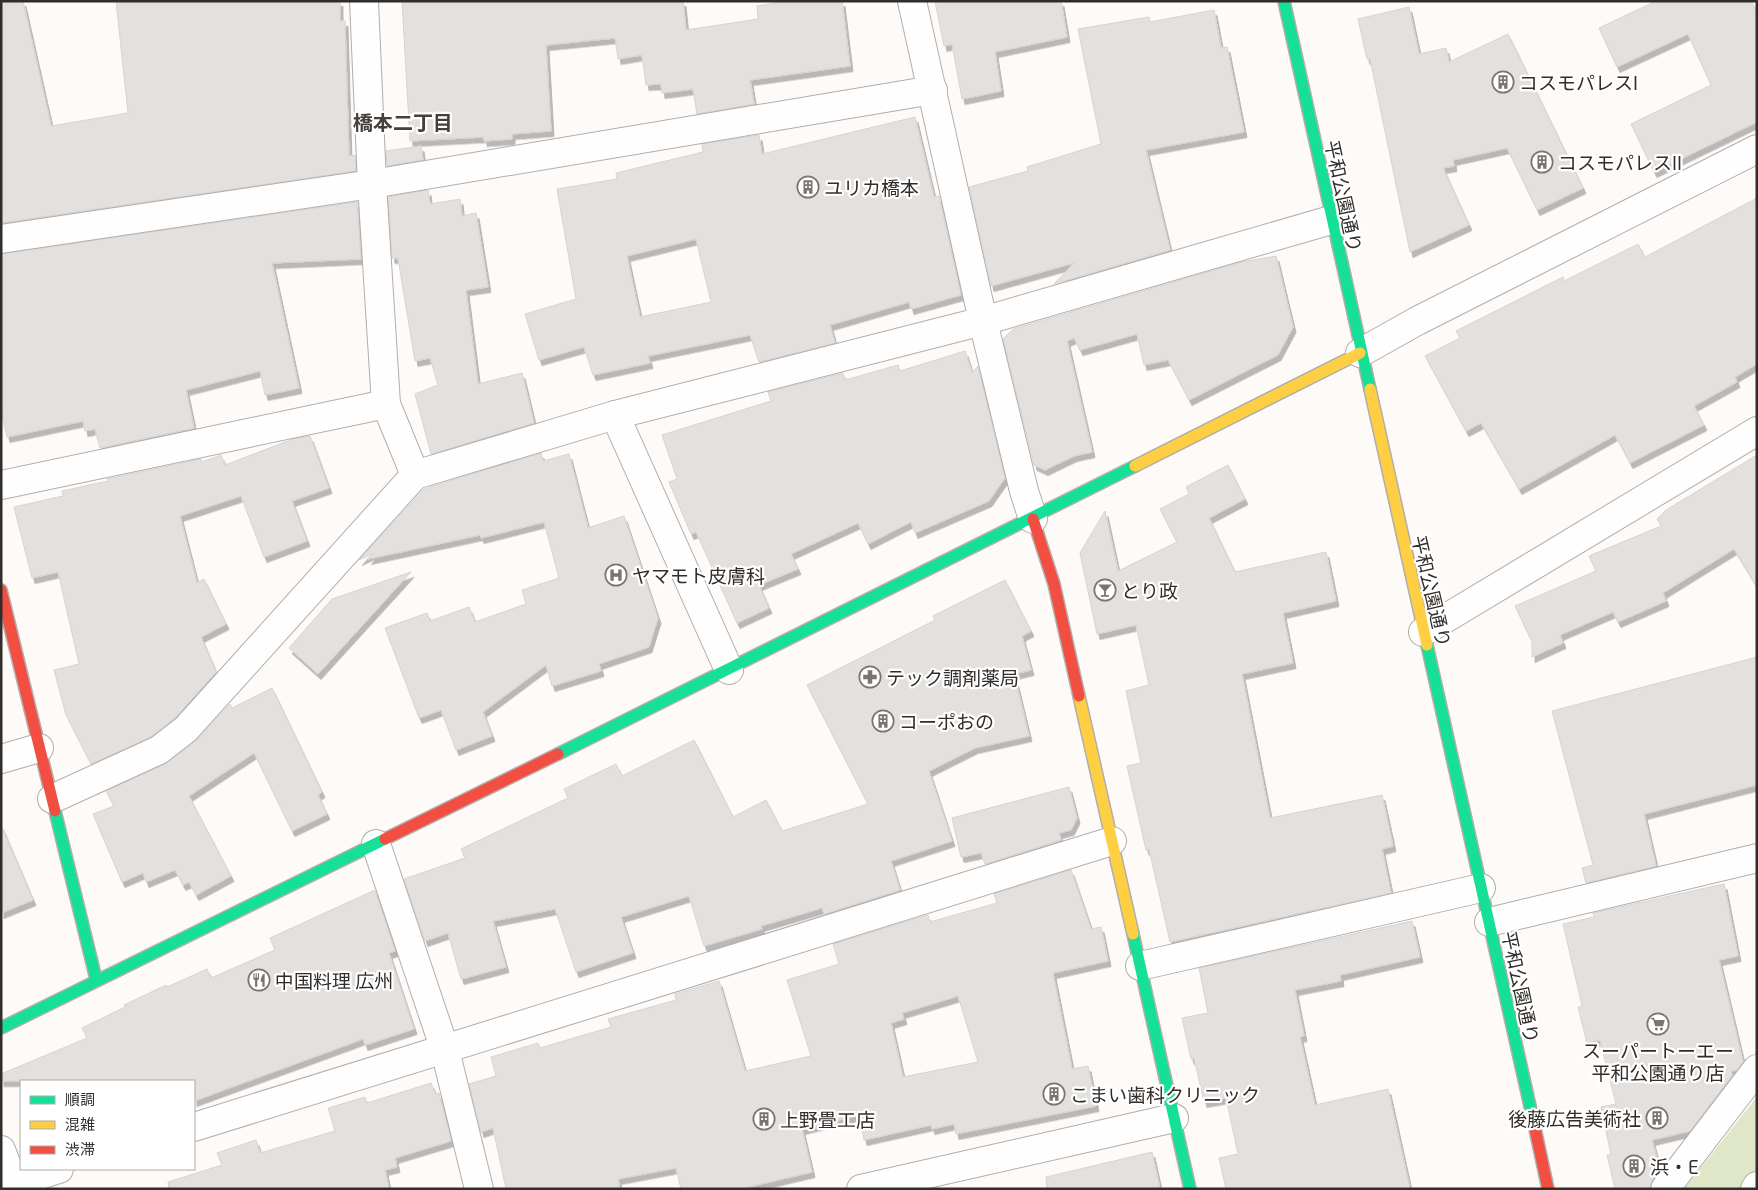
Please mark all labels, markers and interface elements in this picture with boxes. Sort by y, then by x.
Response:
building icon: コスモパレスI [1491,70,1515,94]
place label: コスモパレスI [1519,71,1638,94]
district label: 橋本二丁目 [353,110,453,134]
street label: 平和公園通り [1321,138,1367,254]
building icon: コスモパレスII [1530,150,1554,174]
place label: コスモパレスII [1558,151,1682,174]
building icon: ユリカ橋本 [796,175,820,199]
place label: ユリカ橋本 [824,176,919,199]
street label: 平和公園通り [1408,533,1456,649]
hospital icon: ヤマモト皮膚科 [604,563,628,587]
place label: ヤマモト皮膚科 [632,564,765,587]
bar icon: とり政 [1093,578,1117,602]
place label: とり政 [1121,579,1178,602]
pharmacy icon: テック調剤薬局 [858,665,882,689]
place label: テック調剤薬局 [886,666,1019,689]
building icon: コーポおの [871,709,895,733]
place label: コーポおの [899,710,994,733]
street label: 平和公園通り [1498,929,1544,1045]
restaurant icon: 中国料理 広州 [247,968,271,992]
place label: 中国料理 広州 [275,969,393,992]
supermarket icon: スーパートーエー 平和公園通り店 [1646,1012,1670,1036]
place label: スーパートーエー 平和公園通り店 [1582,1039,1734,1084]
legend [20,1080,195,1170]
building icon: こまい歯科クリニック [1042,1082,1066,1106]
place label: こまい歯科クリニック [1070,1083,1260,1106]
text: 順調 [65,1090,95,1108]
building icon: 後藤広告美術社 [1645,1106,1669,1130]
building icon: 上野畳工店 [752,1107,776,1131]
place label: 後藤広告美術社 [1508,1107,1641,1130]
place label: 上野畳工店 [780,1108,875,1131]
text: 混雑 [65,1115,95,1133]
text: 渋滞 [65,1140,95,1158]
building icon: 浜・E [1622,1154,1646,1178]
place label: 浜・E [1650,1155,1699,1178]

